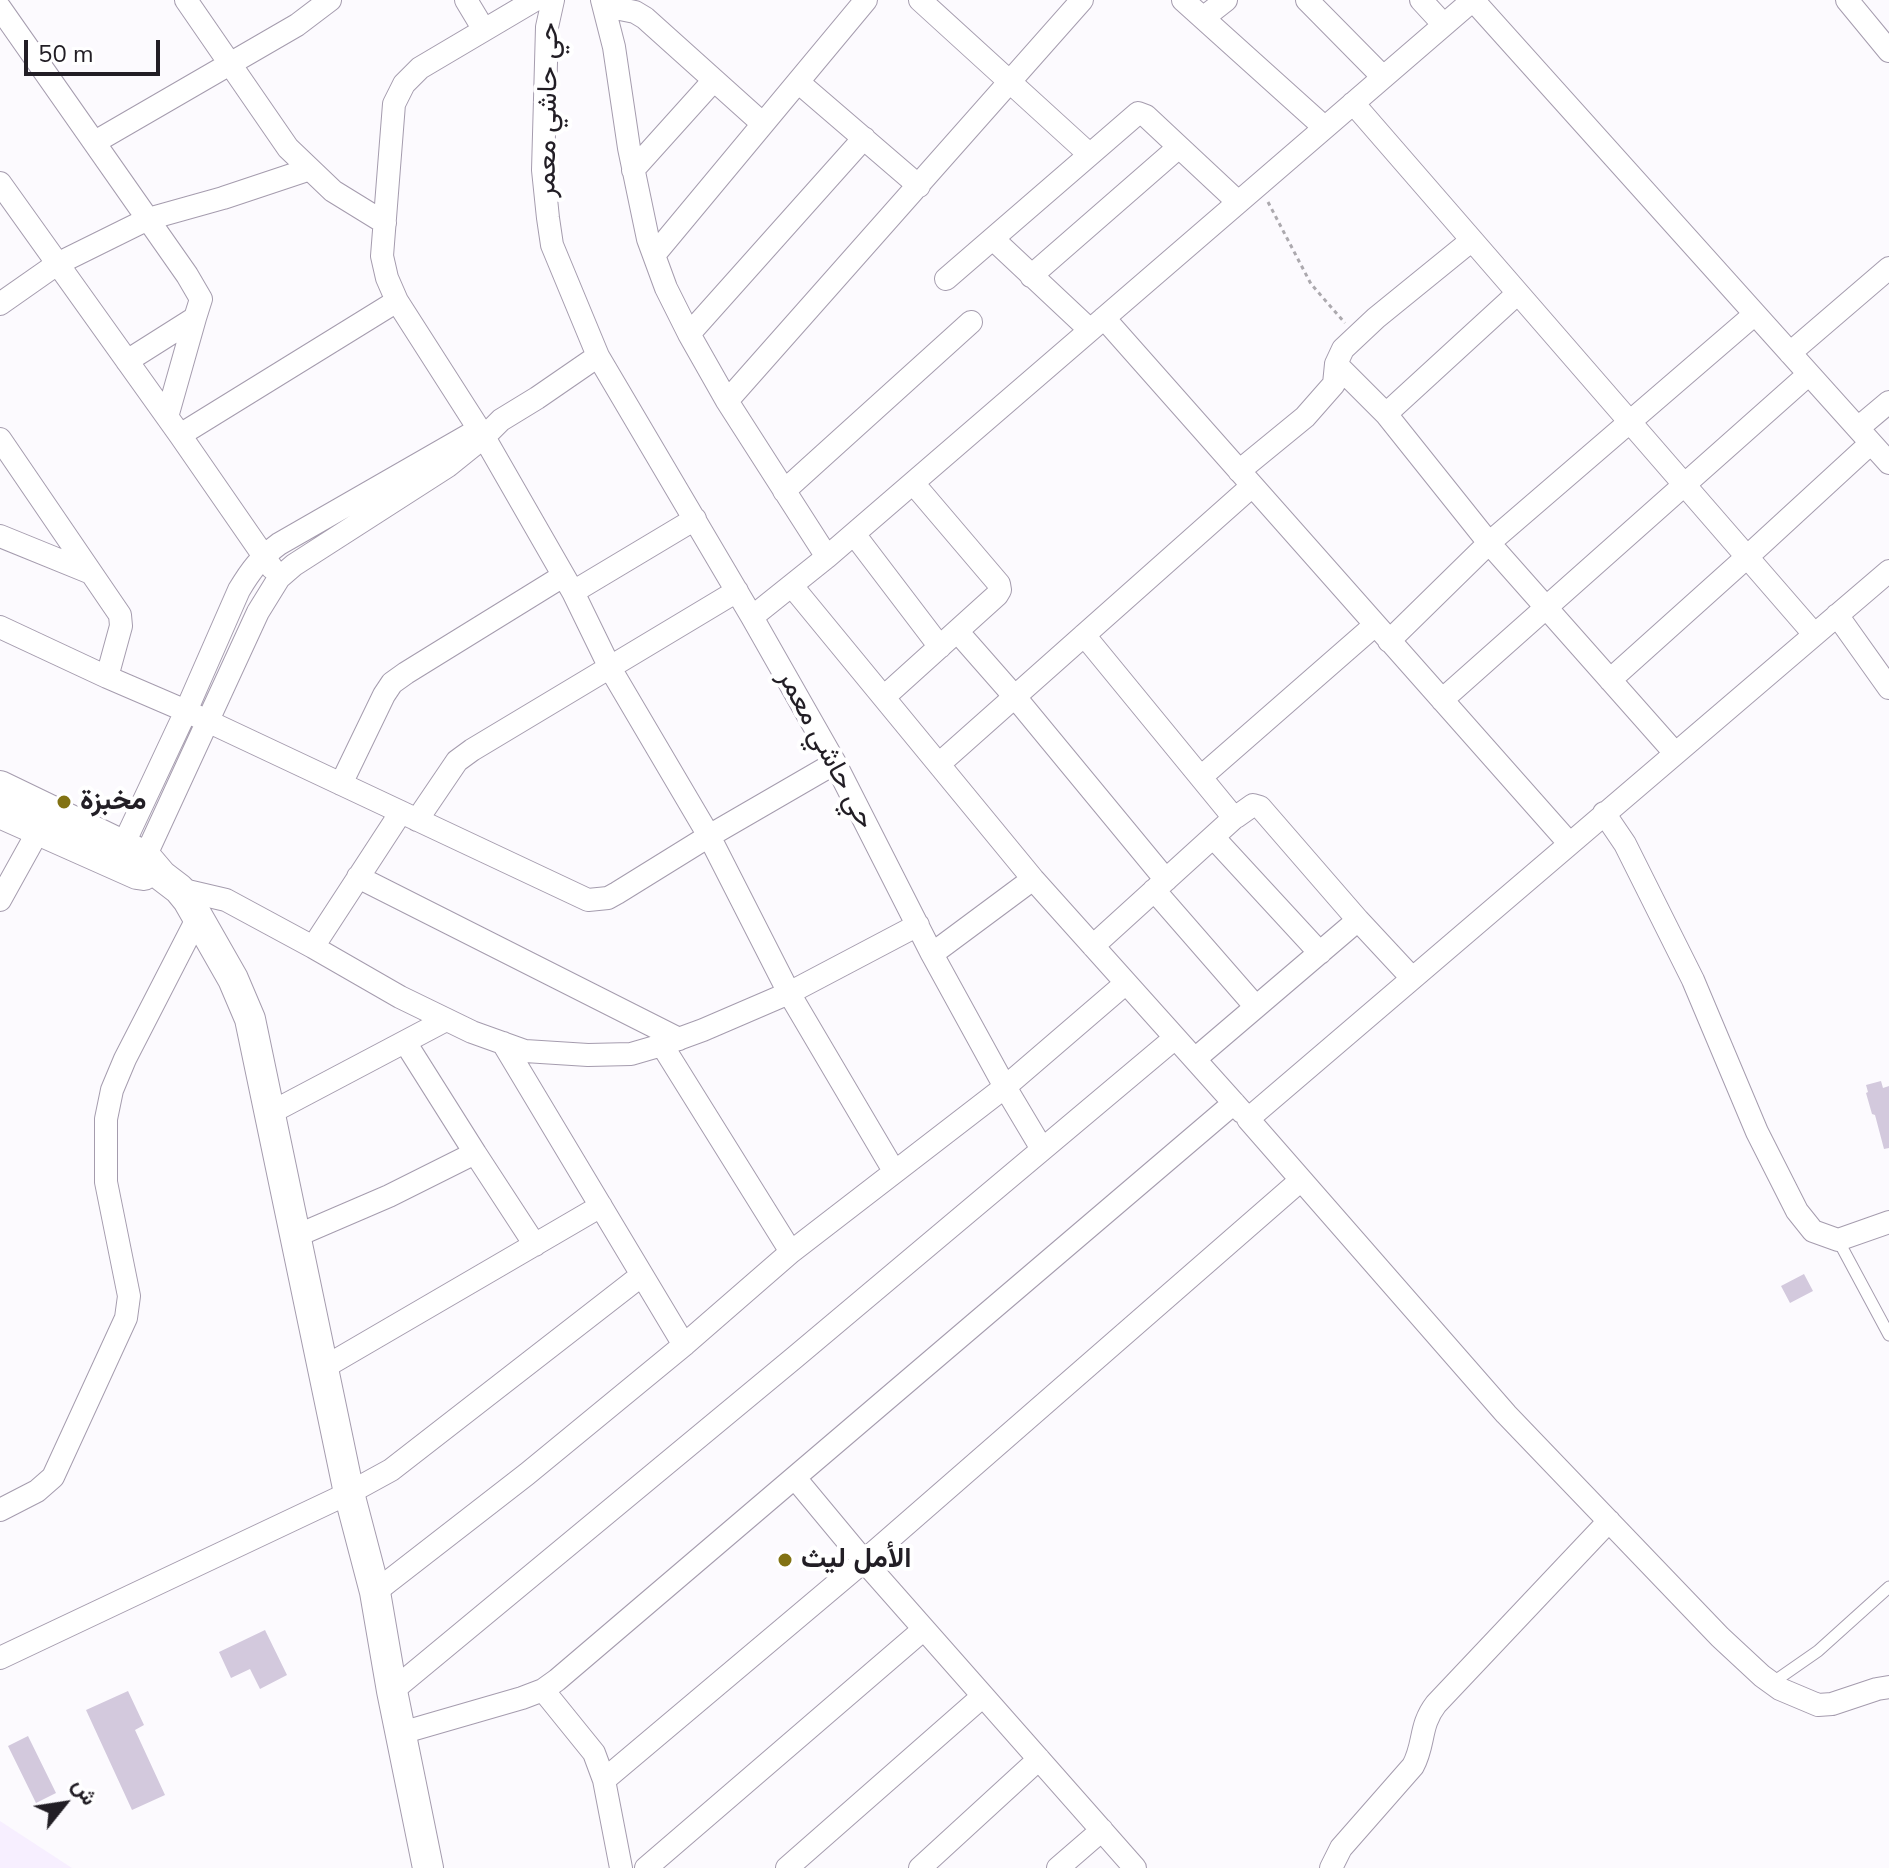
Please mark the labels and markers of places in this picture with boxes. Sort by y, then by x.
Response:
place label: مخبزة [80,785,147,819]
marker: مخبزة [55,793,73,811]
place label: الأمل ليث [801,1543,911,1577]
marker: الأمل ليث [776,1551,794,1569]

